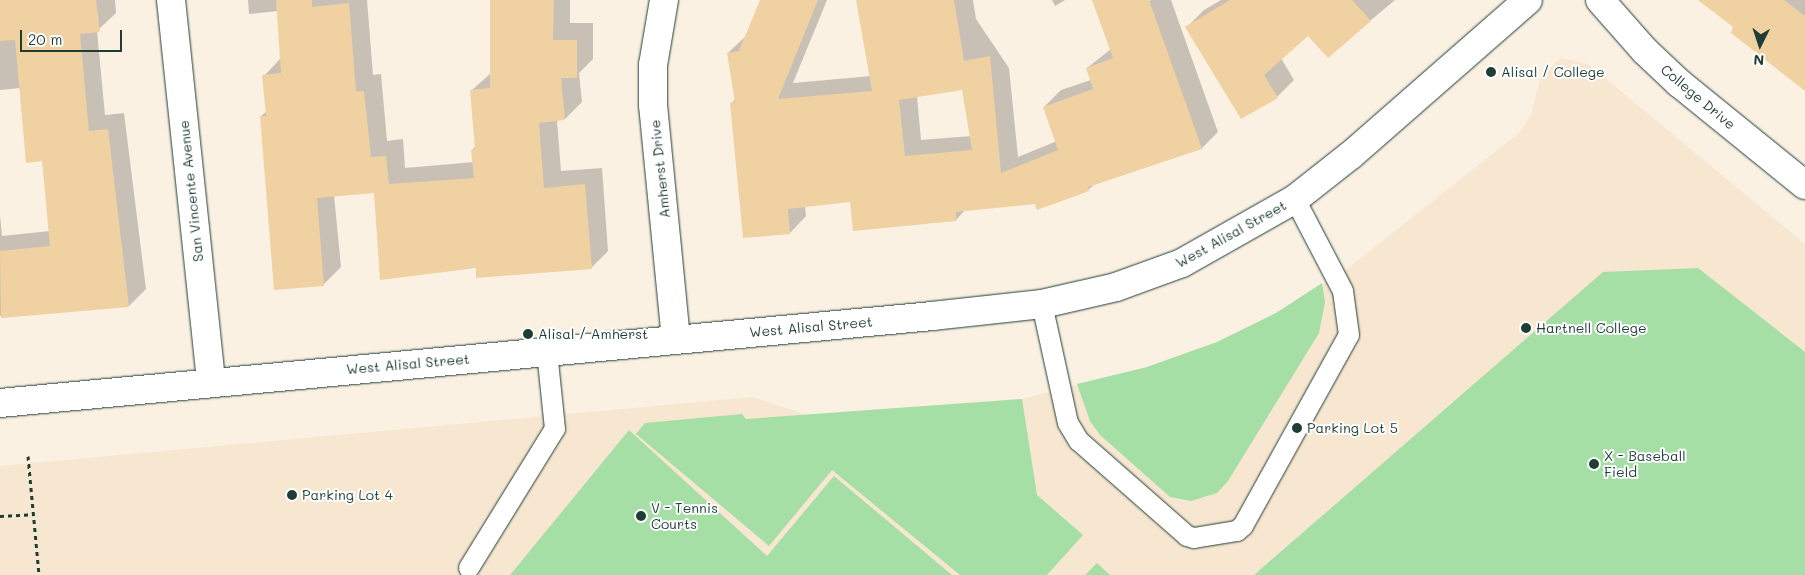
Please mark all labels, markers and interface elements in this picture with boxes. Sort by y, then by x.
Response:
scale bar [22,20,125,52]
north arrow [1735,20,1785,70]
text: 20 m [28,29,62,49]
text: N [1753,51,1765,70]
street label: College Drive [1657,61,1739,133]
place label: Alisal / College [1501,64,1605,80]
marker: Alisal / College [1485,66,1497,78]
street label: San Vincente Avenue [175,119,207,263]
street label: Amherst Drive [646,119,674,219]
street label: West Alisal Street [1173,197,1289,271]
street label: West Alisal Street [749,313,873,341]
place label: Hartnell College [1536,320,1647,336]
marker: Hartnell College [1520,322,1532,334]
place label: Alisal / Amherst [538,326,648,342]
marker: Alisal / Amherst [522,328,534,340]
street label: West Alisal Street [346,350,470,378]
place label: Parking Lot 5 [1307,420,1398,436]
marker: Parking Lot 5 [1291,422,1303,434]
place label: X - Baseball Field [1604,448,1686,481]
marker: X - Baseball Field [1588,458,1600,470]
place label: Parking Lot 4 [302,487,393,503]
marker: Parking Lot 4 [286,489,298,501]
place label: V - Tennis Courts [651,500,718,532]
marker: V - Tennis Courts [635,510,647,522]

